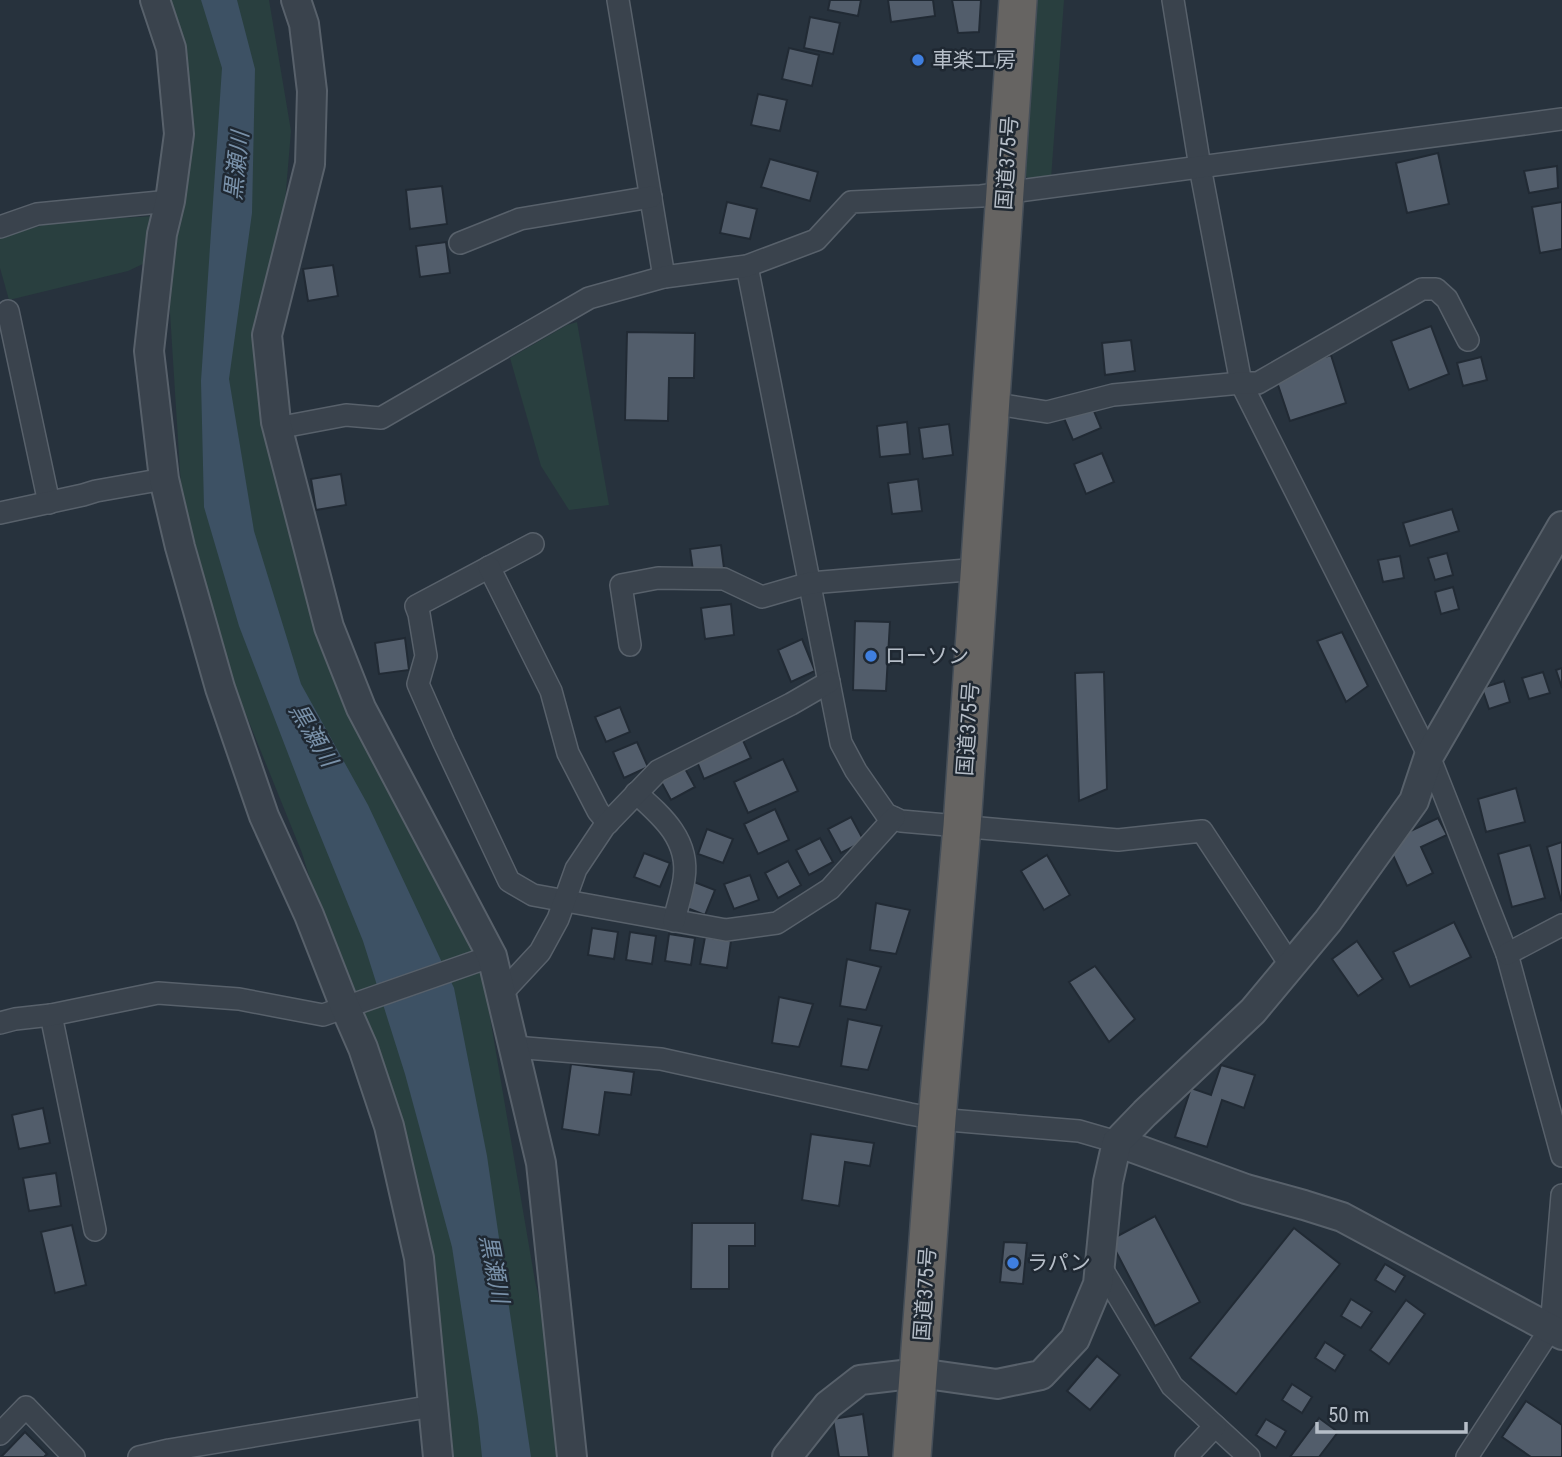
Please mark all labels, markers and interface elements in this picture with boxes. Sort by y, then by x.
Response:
place label: 車楽工房 [932,48,1016,72]
marker: 車楽工房 [910,52,926,68]
street label: 国道375号 [992,115,1022,211]
water label: 黒瀬川 [220,127,254,202]
place label: ローソン [885,644,969,668]
marker: ローソン [863,648,879,664]
street label: 国道375号 [953,681,983,777]
water label: 黒瀬川 [284,698,344,774]
water label: 黒瀬川 [474,1233,514,1308]
street label: 国道375号 [910,1246,940,1342]
place label: ラパン [1027,1251,1091,1275]
marker: ラパン [1005,1255,1021,1271]
scale bar [1317,1390,1466,1434]
text: 50 m [1328,1403,1369,1427]

